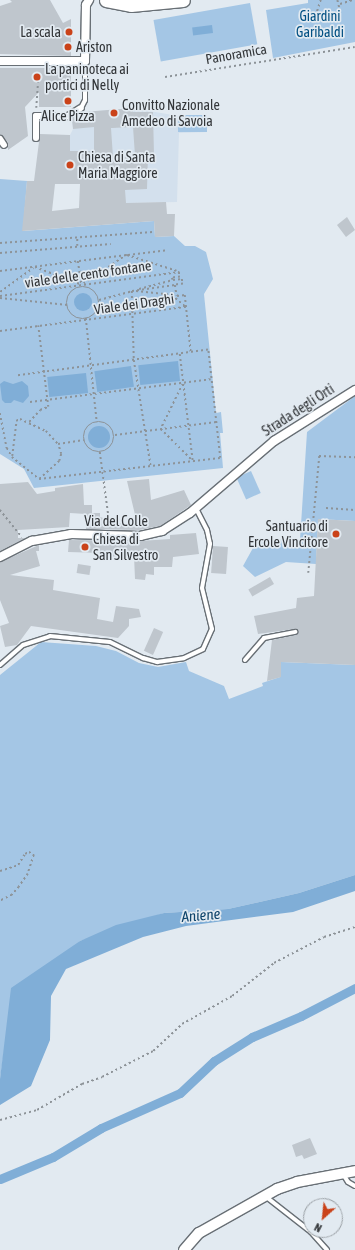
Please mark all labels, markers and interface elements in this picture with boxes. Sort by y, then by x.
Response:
park label: Giardini Garibaldi [296,8,344,40]
place label: La scala [20,24,61,40]
marker: La scala [64,27,74,37]
place label: Ariston [76,39,112,55]
street label: Panoramica [204,40,268,68]
marker: Ariston [63,42,73,52]
place label: La paninoteca ai portici di Nelly [45,61,129,94]
marker: La paninoteca ai portici di Nelly [32,72,42,82]
marker: Alice Pizza [63,96,73,106]
place label: Convitto Nazionale Amedeo di Savoia [122,97,220,130]
place label: Alice Pizza [41,108,95,124]
marker: Convitto Nazionale Amedeo di Savoia [109,108,119,118]
place label: Chiesa di Santa Maria Maggiore [78,149,158,182]
marker: Chiesa di Santa Maria Maggiore [65,160,75,170]
street label: viale delle cento fontane [24,257,152,291]
street label: Viale dei Draghi [93,290,175,318]
street label: Strada degli Orti [259,380,337,440]
street label: Via del Colle [84,513,148,529]
place label: Santuario di Ercole Vincitore [248,518,328,550]
marker: Santuario di Ercole Vincitore [331,529,341,539]
place label: Chiesa di San Silvestro [93,531,158,564]
marker: Chiesa di San Silvestro [80,542,90,552]
water label: Aniene [181,904,221,926]
north arrow [303,1198,343,1238]
text: N [312,1221,324,1235]

